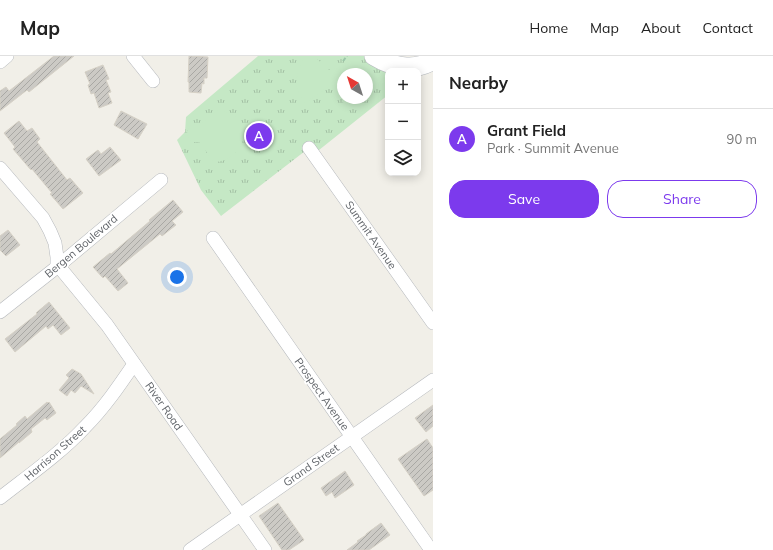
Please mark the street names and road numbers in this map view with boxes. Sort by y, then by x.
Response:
street label: Summit Avenue [342,198,400,272]
street label: Bergen Boulevard [42,211,120,281]
street label: Prospect Avenue [292,355,352,433]
street label: River Road [142,379,186,433]
street label: Harrison Street [21,422,89,484]
street label: Grand Street [280,441,342,489]

